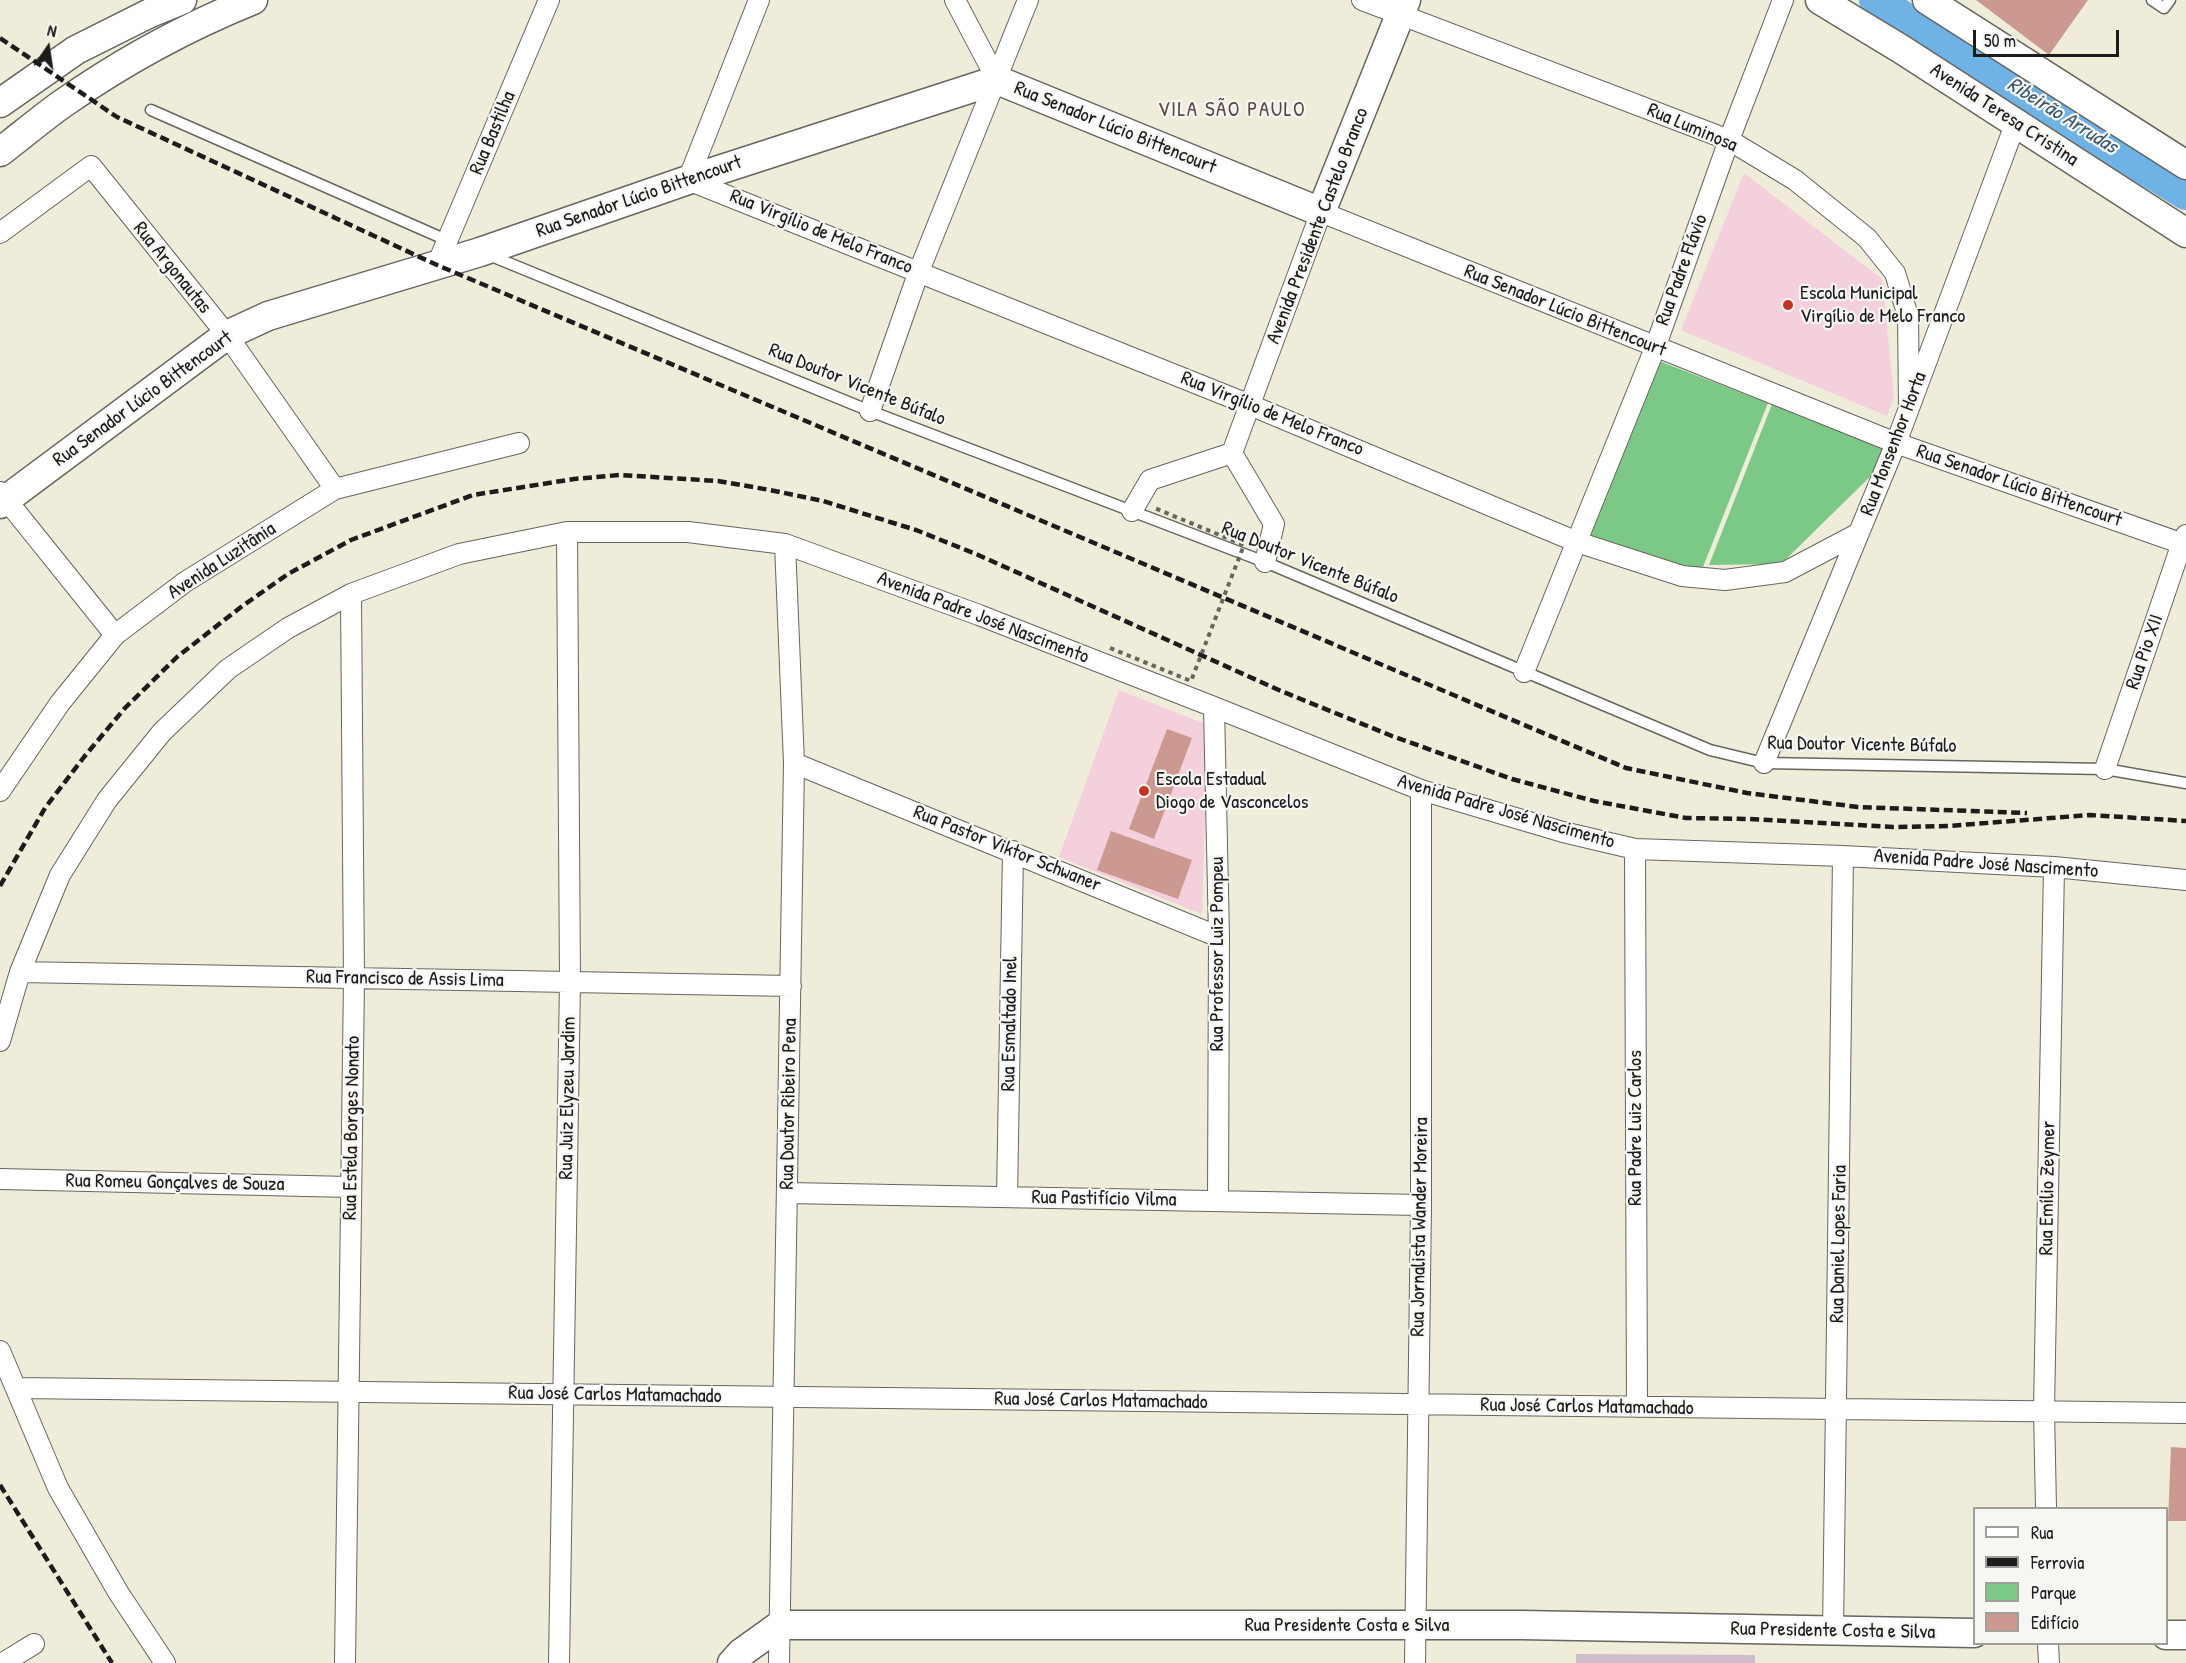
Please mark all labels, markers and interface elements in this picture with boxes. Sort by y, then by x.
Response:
north arrow [18,18,78,78]
scale bar [1976,18,2122,56]
text: N [45,19,59,42]
text: 50 m [1984,28,2016,53]
street label: Avenida Teresa Cristina [1925,58,2083,172]
water label: Ribeirão Arrudas [2002,72,2122,160]
street label: Rua Senador Lúcio Bittencourt [1010,76,1220,180]
street label: Rua Bastilha [465,88,521,178]
district label: VILA SÃO PAULO [1158,97,1306,123]
street label: Rua Luminosa [1643,98,1741,158]
street label: Avenida Presidente Castelo Branco [1262,105,1374,347]
street label: Rua Senador Lúcio Bittencourt [533,151,745,243]
street label: Rua Virgílio de Melo Franco [726,184,916,280]
street label: Rua Padre Flávio [1651,211,1713,329]
street label: Rua Argonautas [128,217,216,319]
street label: Rua Senador Lúcio Bittencourt [1460,259,1670,363]
place label: Escola Municipal Virgílio de Melo Franco [1800,282,1965,329]
marker: Escola Municipal Virgílio de Melo Franco [1781,298,1795,312]
street label: Rua Senador Lúcio Bittencourt [49,326,237,472]
street label: Rua Doutor Vicente Búfalo [765,339,949,431]
street label: Rua Virgílio de Melo Franco [1177,366,1367,462]
street label: Rua Monsenhor Horta [1856,369,1932,519]
street label: Rua Senador Lúcio Bittencourt [1913,440,2125,532]
street label: Avenida Luzitânia [163,517,281,605]
street label: Rua Doutor Vicente Búfalo [1218,517,1402,609]
street label: Avenida Padre José Nascimento [874,567,1092,669]
street label: Rua Pio XII [2121,611,2169,693]
street label: Rua Doutor Vicente Búfalo [1767,731,1957,759]
place label: Escola Estadual Diogo de Vasconcelos [1156,768,1308,815]
street label: Avenida Padre José Nascimento [1395,769,1617,855]
marker: Escola Estadual Diogo de Vasconcelos [1137,784,1151,798]
street label: Rua Pastor Viktor Schwaner [910,800,1104,898]
street label: Avenida Padre José Nascimento [1873,844,2099,884]
street label: Rua Professor Luiz Pompeu [1206,857,1230,1051]
street label: Rua Esmaltado Inel [997,956,1023,1092]
street label: Rua Francisco de Assis Lima [306,965,504,993]
street label: Rua Juiz Elyzeu Jardim [555,1016,581,1180]
street label: Rua Doutor Ribeiro Pena [776,1018,802,1190]
street label: Rua Estela Borges Nonato [338,1036,366,1220]
street label: Rua Padre Luiz Carlos [1624,1050,1648,1206]
street label: Rua Jornalista Wander Moreira [1406,1117,1434,1337]
street label: Rua Emílio Zeymer [2035,1120,2061,1256]
street label: Rua Daniel Lopes Faria [1826,1165,1852,1323]
street label: Rua Romeu Gonçalves de Souza [65,1169,285,1197]
street label: Rua Pastifício Vilma [1031,1186,1177,1212]
street label: Rua José Carlos Matamachado [508,1381,722,1409]
street label: Rua José Carlos Matamachado [994,1387,1208,1415]
street label: Rua José Carlos Matamachado [1480,1393,1694,1421]
legend [1973,1507,2168,1645]
text: Rua [2031,1520,2053,1545]
text: Ferrovia [2031,1550,2084,1575]
text: Parque [2031,1580,2076,1605]
text: Edifício [2031,1610,2079,1635]
street label: Rua Presidente Costa e Silva [1245,1614,1449,1638]
street label: Rua Presidente Costa e Silva [1730,1617,1936,1645]

